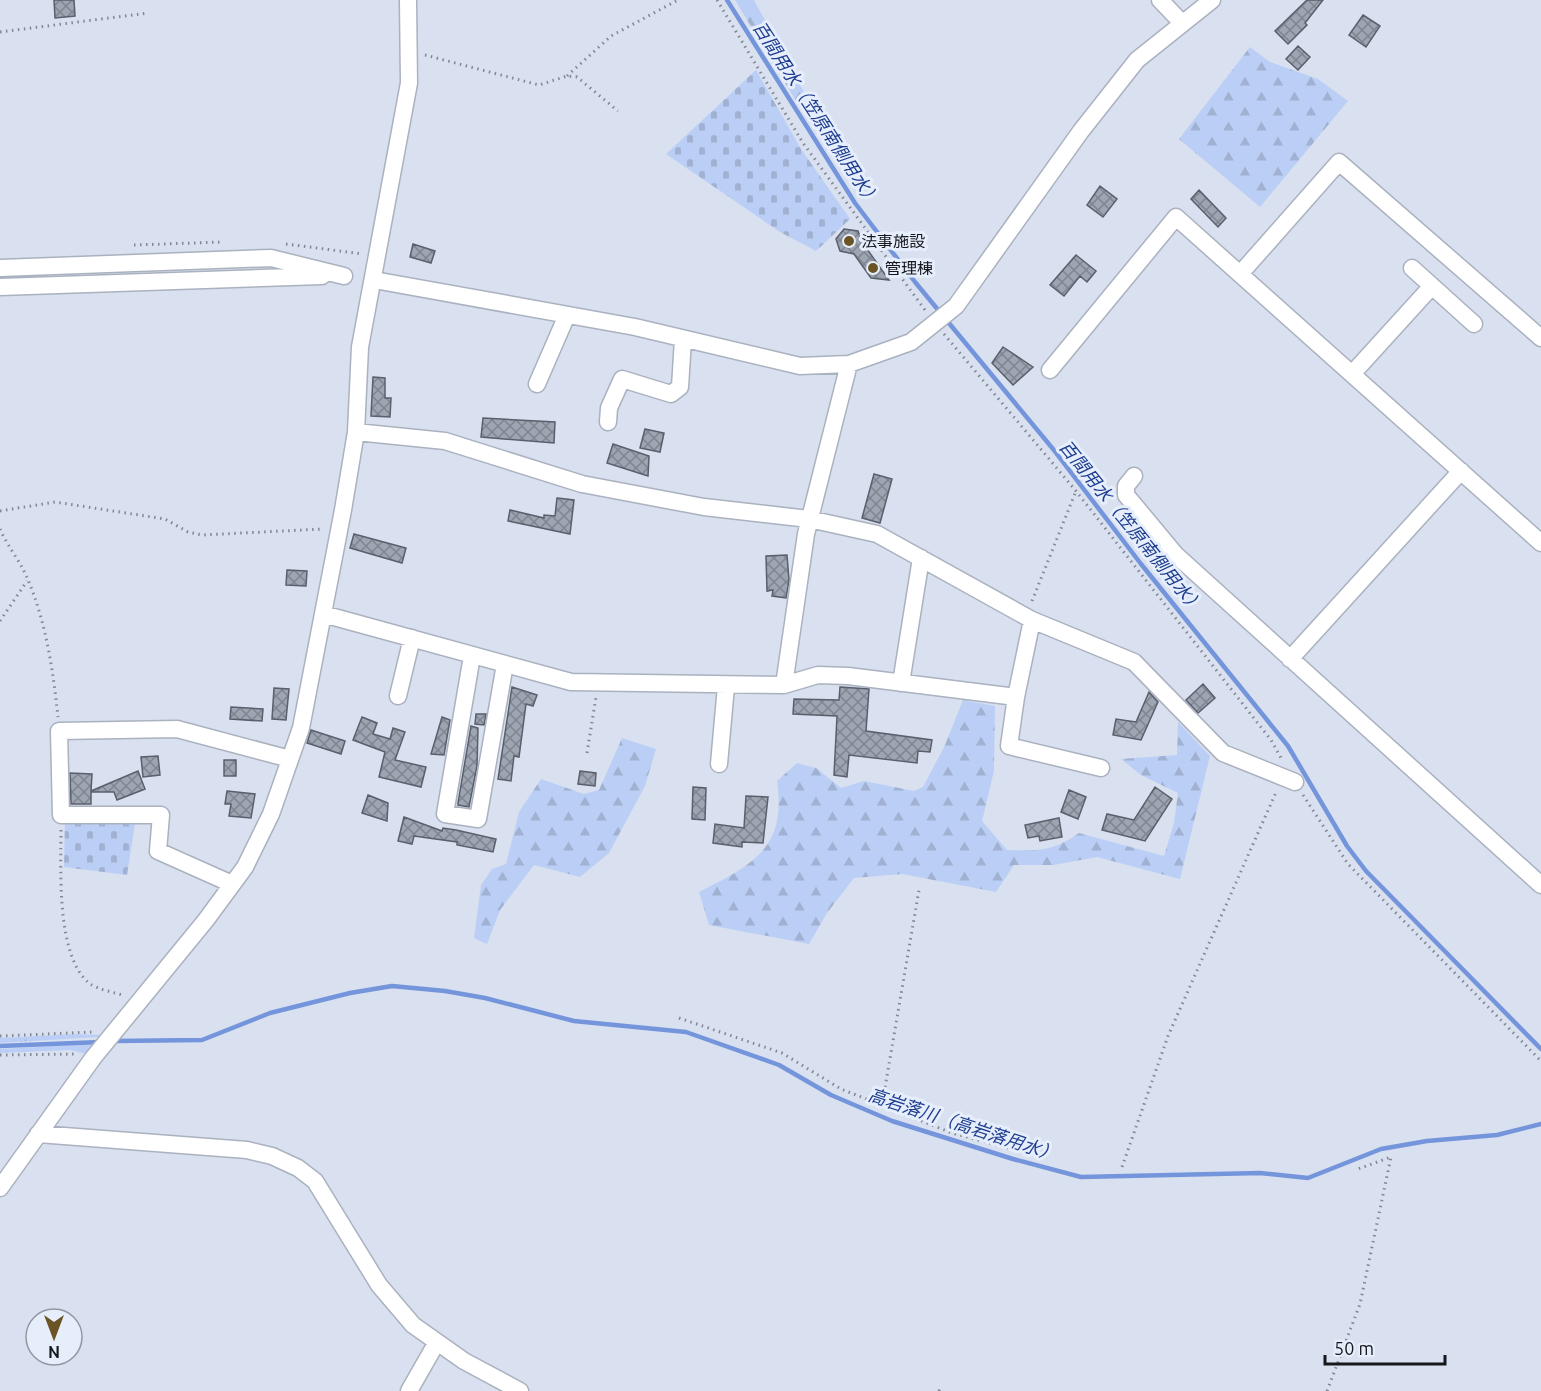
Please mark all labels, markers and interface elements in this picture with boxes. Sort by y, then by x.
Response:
water label: 百間用水（笠原南側用水） [750,17,884,209]
place label: 法事施設 [861,232,925,250]
marker: 法事施設 [842,234,856,248]
place label: 管理棟 [885,259,933,277]
marker: 管理棟 [866,261,880,275]
water label: 百間用水（笠原南側用水） [1056,436,1208,617]
water label: 高岩落川（高岩落用水） [866,1084,1061,1164]
north arrow [24,1307,84,1367]
scale bar [1325,1328,1445,1366]
text: 50 m [1334,1338,1374,1358]
text: N [48,1343,60,1361]

